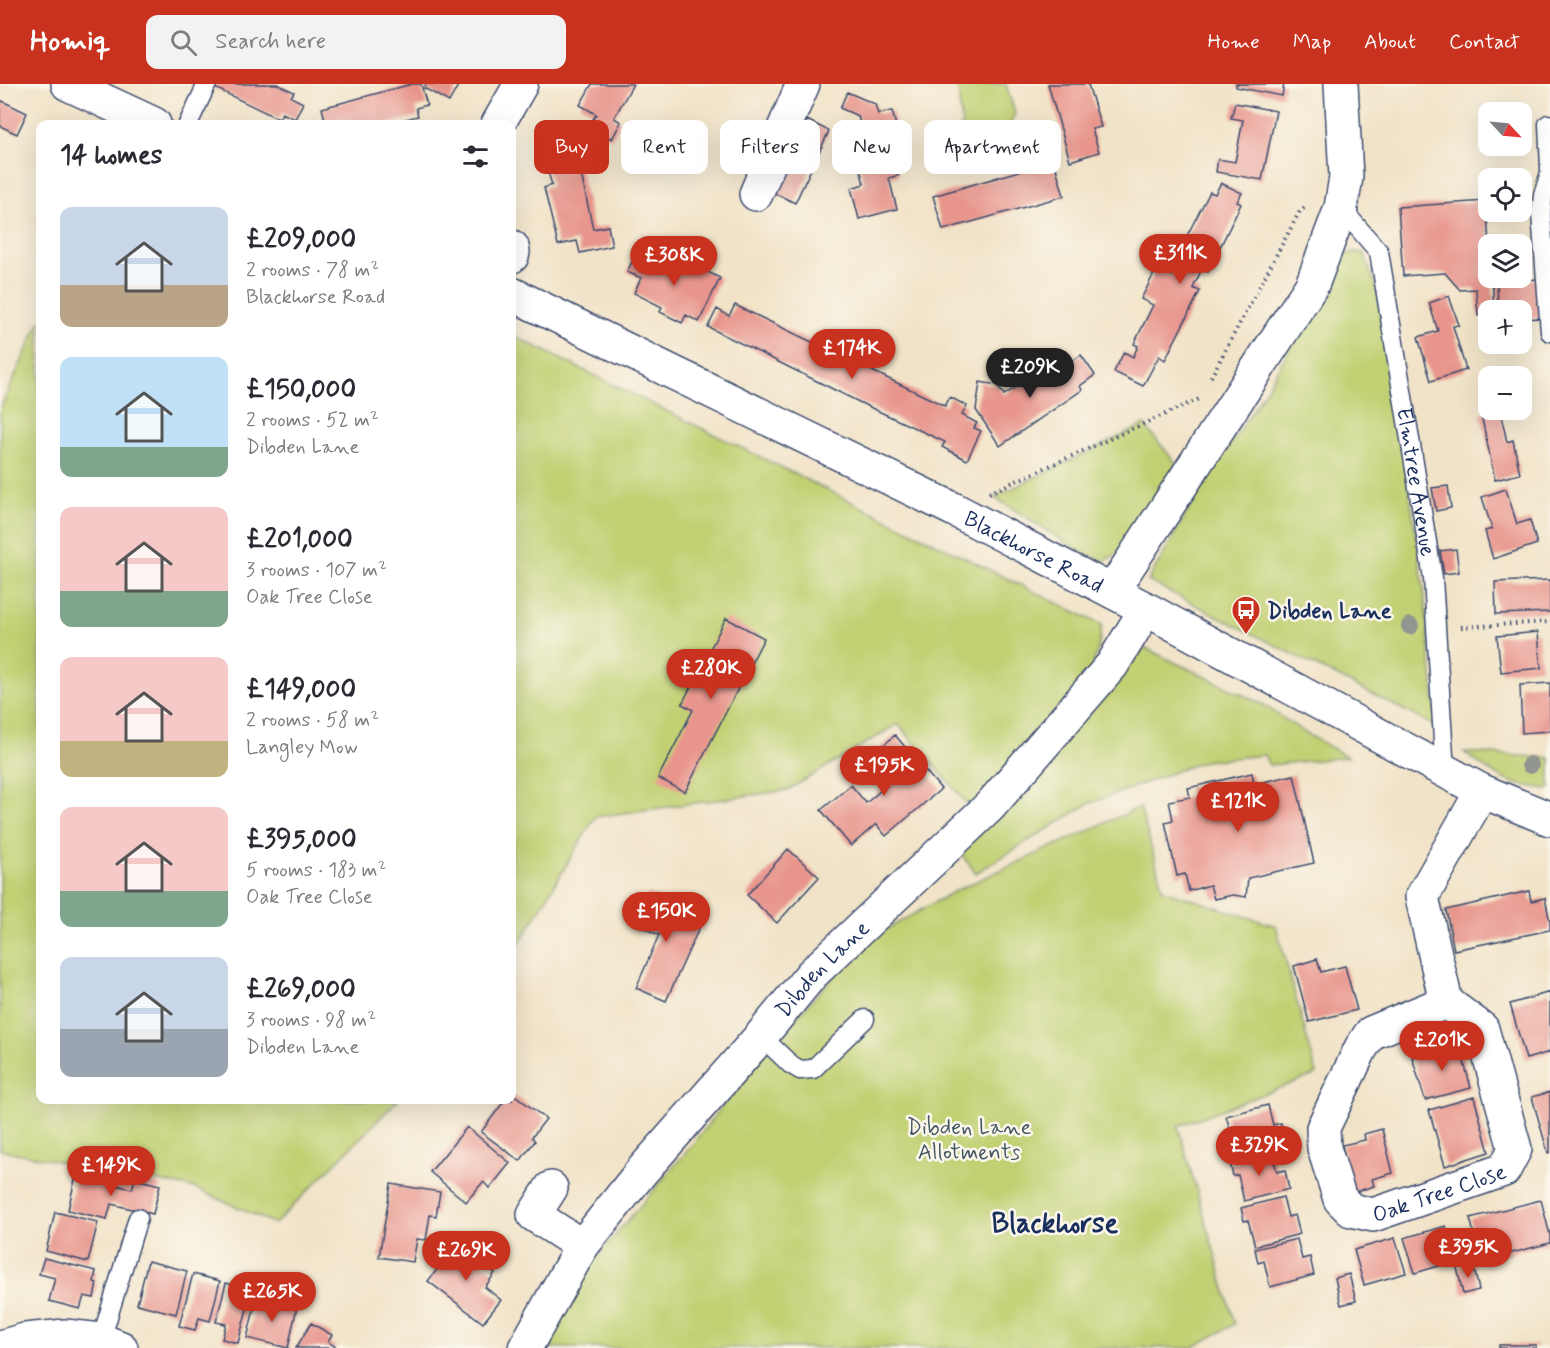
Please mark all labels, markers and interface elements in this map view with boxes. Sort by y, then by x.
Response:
search box [146,15,566,69]
text: Homiq [30,24,110,61]
icon: search [167,26,200,59]
text: Search here [215,28,326,56]
text: Home [1208,28,1260,56]
text: Map [1293,28,1331,56]
text: About [1364,28,1416,56]
text: Contact [1449,28,1520,56]
north arrow [1478,102,1532,156]
map controls [1478,102,1532,420]
chip: Buy [534,120,609,174]
chip: Rent [621,120,708,174]
chip: Filters [720,120,820,174]
chip: New [832,120,912,174]
chip: Apartment [924,120,1061,174]
text: 14 homes [60,139,162,173]
icon: filters [459,140,492,173]
button: locate [1478,168,1532,222]
text: £209,000 [246,223,356,257]
icon: home [108,231,180,303]
pin: £311K [1138,234,1222,285]
button: layers [1478,234,1532,288]
pin: £308K [632,236,716,287]
text: £311K [1153,240,1207,267]
text: £308K [644,242,704,269]
text: 2 rooms · 78 m² [246,257,379,284]
text: Blackhorse Road [246,284,385,311]
button: + [1478,300,1532,354]
pin: £174K [810,329,894,380]
text: £174K [823,335,881,362]
pin: £209K [988,348,1072,399]
text: £209K [1000,354,1060,381]
button: − [1478,366,1532,420]
text: £150,000 [246,373,356,407]
icon: home [108,381,180,453]
street label: Elmtree Avenue [1389,406,1441,559]
text: 2 rooms · 52 m² [246,407,379,434]
text: Dibden Lane [246,434,359,461]
street label: Blackhorse Road [959,505,1108,600]
text: £201,000 [246,523,353,557]
icon: home [108,531,180,603]
text: 3 rooms · 107 m² [246,557,387,584]
text: Oak Tree Close [246,584,373,611]
bus stop icon: Dibden Lane [1230,594,1262,636]
place label: Dibden Lane [1267,598,1392,626]
pin: £280K [669,649,753,700]
text: £280K [681,655,741,682]
text: £149,000 [246,673,356,707]
icon: home [108,681,180,753]
text: 2 rooms · 58 m² [246,707,379,734]
text: Langley Mow [246,734,358,761]
pin: £195K [842,746,926,797]
text: £195K [854,752,914,779]
pin: £121K [1196,782,1280,833]
text: £121K [1210,788,1266,815]
text: £395,000 [246,823,357,857]
icon: home [108,831,180,903]
text: 5 rooms · 183 m² [246,857,386,884]
text: Oak Tree Close [246,884,373,911]
pin: £150K [624,892,708,943]
text: £150K [636,898,696,925]
street label: Dibden Lane [770,915,876,1024]
text: £269,000 [246,973,356,1007]
icon: home [108,981,180,1053]
text: 3 rooms · 98 m² [246,1007,376,1034]
pin: £201K [1400,1021,1484,1072]
text: £201K [1413,1027,1471,1054]
text: Dibden Lane [246,1034,359,1061]
park label: Dibden Lane Allotments [907,1114,1031,1167]
pin: £329K [1217,1126,1301,1177]
text: £329K [1230,1132,1288,1159]
pin: £149K [69,1146,153,1197]
text: £149K [81,1152,141,1179]
street label: Oak Tree Close [1369,1158,1510,1230]
district label: Blackhorse [992,1206,1119,1243]
pin: £395K [1426,1228,1510,1279]
pin: £269K [424,1231,508,1282]
text: £395K [1438,1234,1498,1261]
text: £269K [436,1237,496,1264]
pin: £265K [230,1272,314,1323]
text: £265K [242,1278,302,1305]

